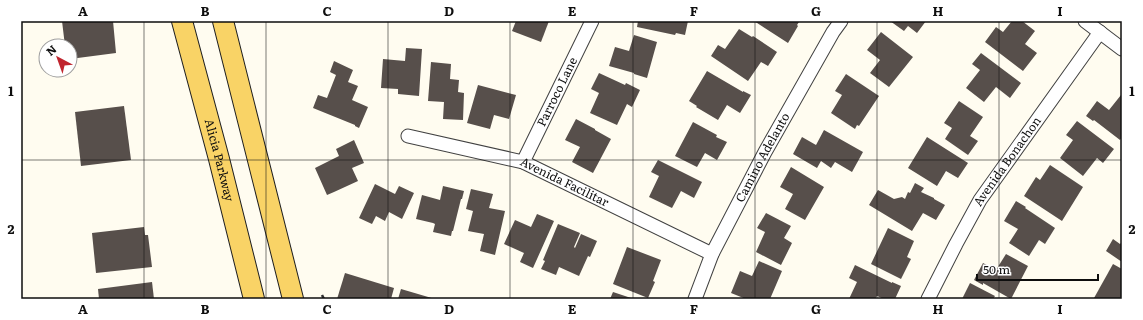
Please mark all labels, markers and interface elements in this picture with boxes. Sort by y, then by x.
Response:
text: A [78,1,88,20]
text: B [201,1,210,20]
text: C [322,1,332,20]
text: D [444,1,454,20]
text: E [568,1,577,20]
text: F [690,1,698,20]
text: G [811,1,821,20]
text: H [933,1,944,20]
text: I [1057,1,1063,20]
north arrow [38,38,78,78]
text: N [42,41,60,59]
street label: Parroco Lane [532,54,581,129]
text: 1 [8,81,14,100]
text: 1 [1129,81,1135,100]
street label: Camino Adelanto [730,109,794,205]
street label: Avenida Bonachon [968,112,1045,209]
street label: Alicia Parkway [201,117,239,203]
street label: Avenida Facilitar [518,152,613,211]
text: 2 [8,219,15,238]
text: 2 [1129,219,1136,238]
scale bar [977,256,1098,282]
text: 50 m [983,260,1010,278]
text: A [78,299,88,318]
text: B [201,299,210,318]
text: C [322,299,332,318]
text: D [444,299,454,318]
text: E [568,299,577,318]
text: F [690,299,698,318]
text: G [811,299,821,318]
text: H [933,299,944,318]
text: I [1057,299,1063,318]

